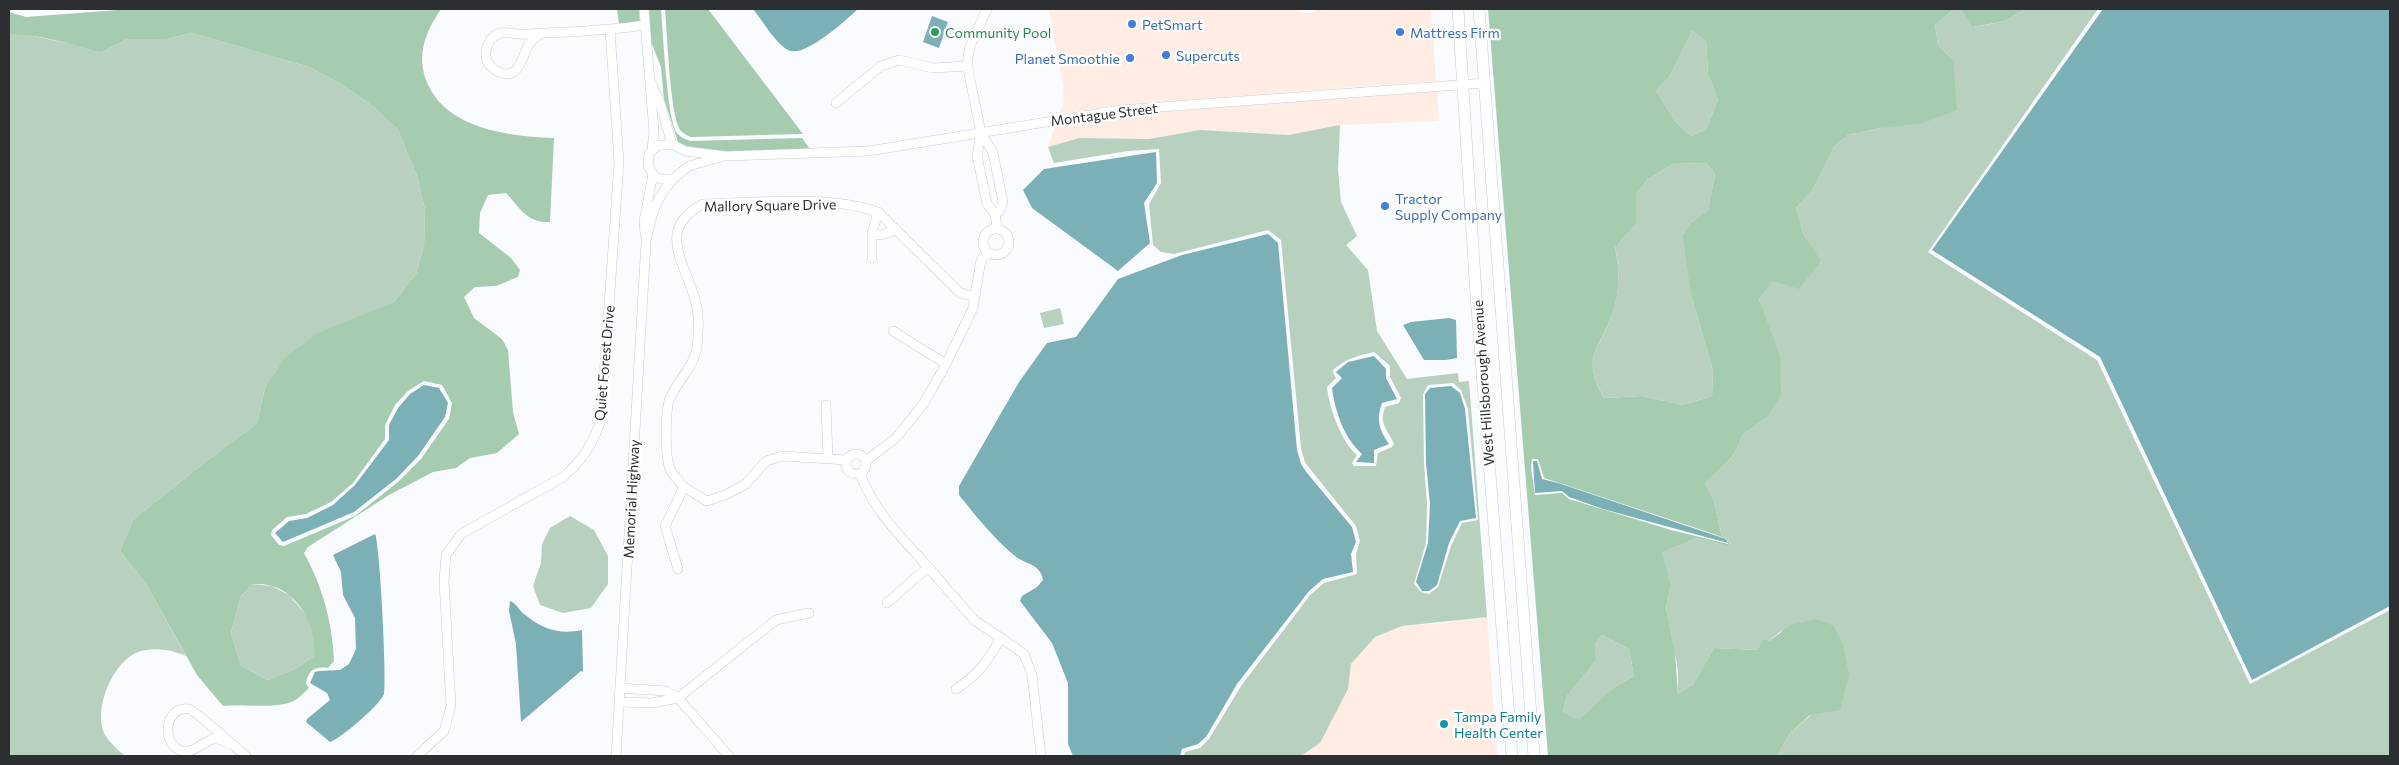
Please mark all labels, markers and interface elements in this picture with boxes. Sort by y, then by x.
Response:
place label: PetSmart [1142,16,1203,33]
marker: PetSmart [1126,18,1138,30]
place label: Community Pool [945,24,1051,41]
place label: Mattress Firm [1410,24,1500,41]
marker: Community Pool [929,26,941,38]
marker: Mattress Firm [1394,26,1406,38]
place label: Supercuts [1176,47,1240,64]
marker: Supercuts [1160,49,1172,61]
place label: Planet Smoothie [1015,50,1120,67]
marker: Planet Smoothie [1124,52,1136,64]
street label: Montague Street [1049,99,1159,129]
place label: Tractor Supply Company [1395,190,1502,223]
street label: Mallory Square Drive [704,195,836,215]
marker: Tractor Supply Company [1379,200,1391,212]
street label: West Hillsborough Avenue [1469,300,1497,466]
street label: Quiet Forest Drive [590,304,618,422]
street label: Memorial Highway [619,439,643,559]
place label: Tampa Family Health Center [1454,708,1543,741]
marker: Tampa Family Health Center [1438,718,1450,730]

